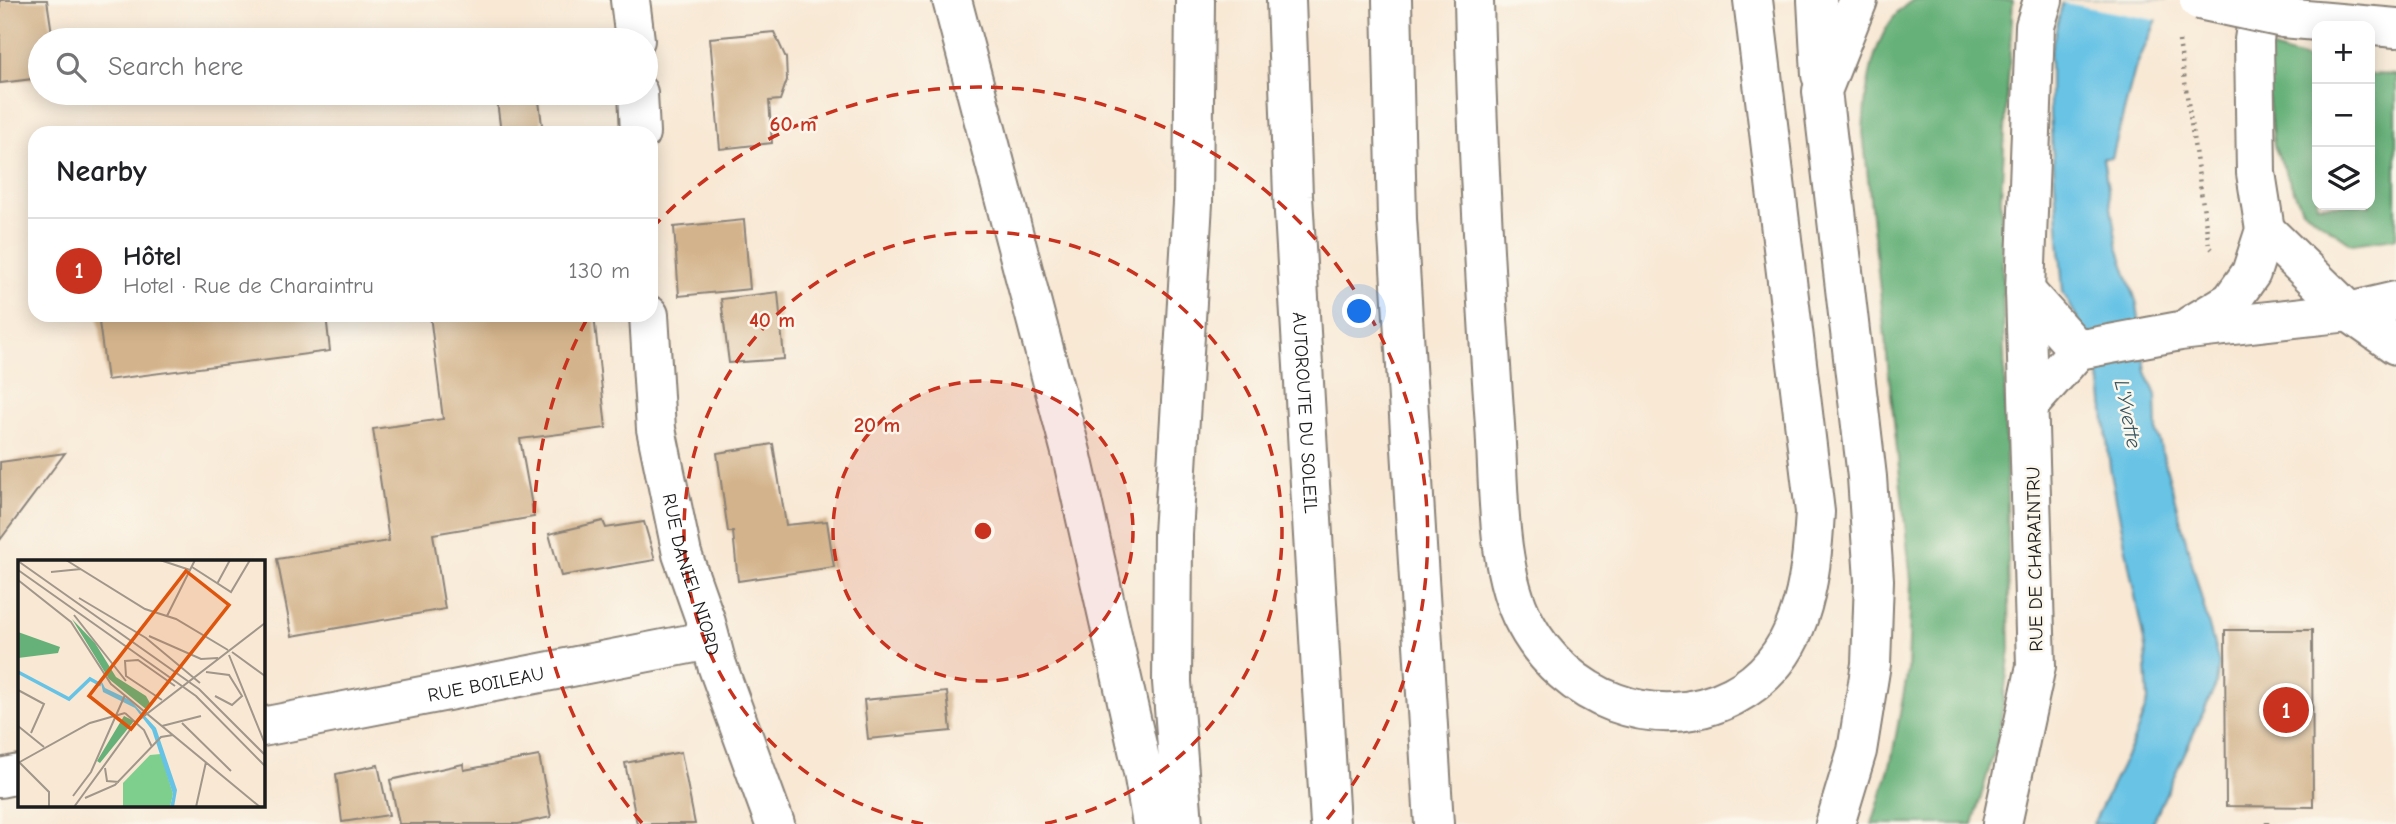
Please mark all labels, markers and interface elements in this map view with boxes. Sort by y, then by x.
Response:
map controls [2312,21,2375,210]
button: + [2312,21,2375,84]
search box [28,28,658,105]
icon: search [52,48,90,86]
text: Search here [108,52,243,82]
button: − [2312,84,2375,147]
text: 60 m [769,112,817,136]
button: layers [2312,147,2375,210]
text: Nearby [56,154,147,189]
text: Hôtel [123,242,182,272]
text: 1 [74,257,84,284]
text: 130 m [569,257,630,284]
text: Hotel · Rue de Charaintru [123,272,374,299]
your location [1342,294,1376,328]
text: 40 m [749,308,795,332]
street label: AUTOROUTE DU SOLEIL [1288,311,1322,514]
water label: L'Yvette [2110,378,2146,451]
text: 20 m [854,413,900,437]
street label: RUE DE CHARAINTRU [2022,466,2048,652]
street label: RUE DANIEL NIORD [658,492,724,658]
centre of rings [971,519,995,543]
inset map [18,560,264,806]
street label: RUE BOILEAU [426,662,546,707]
pin: 1 [2263,684,2309,736]

